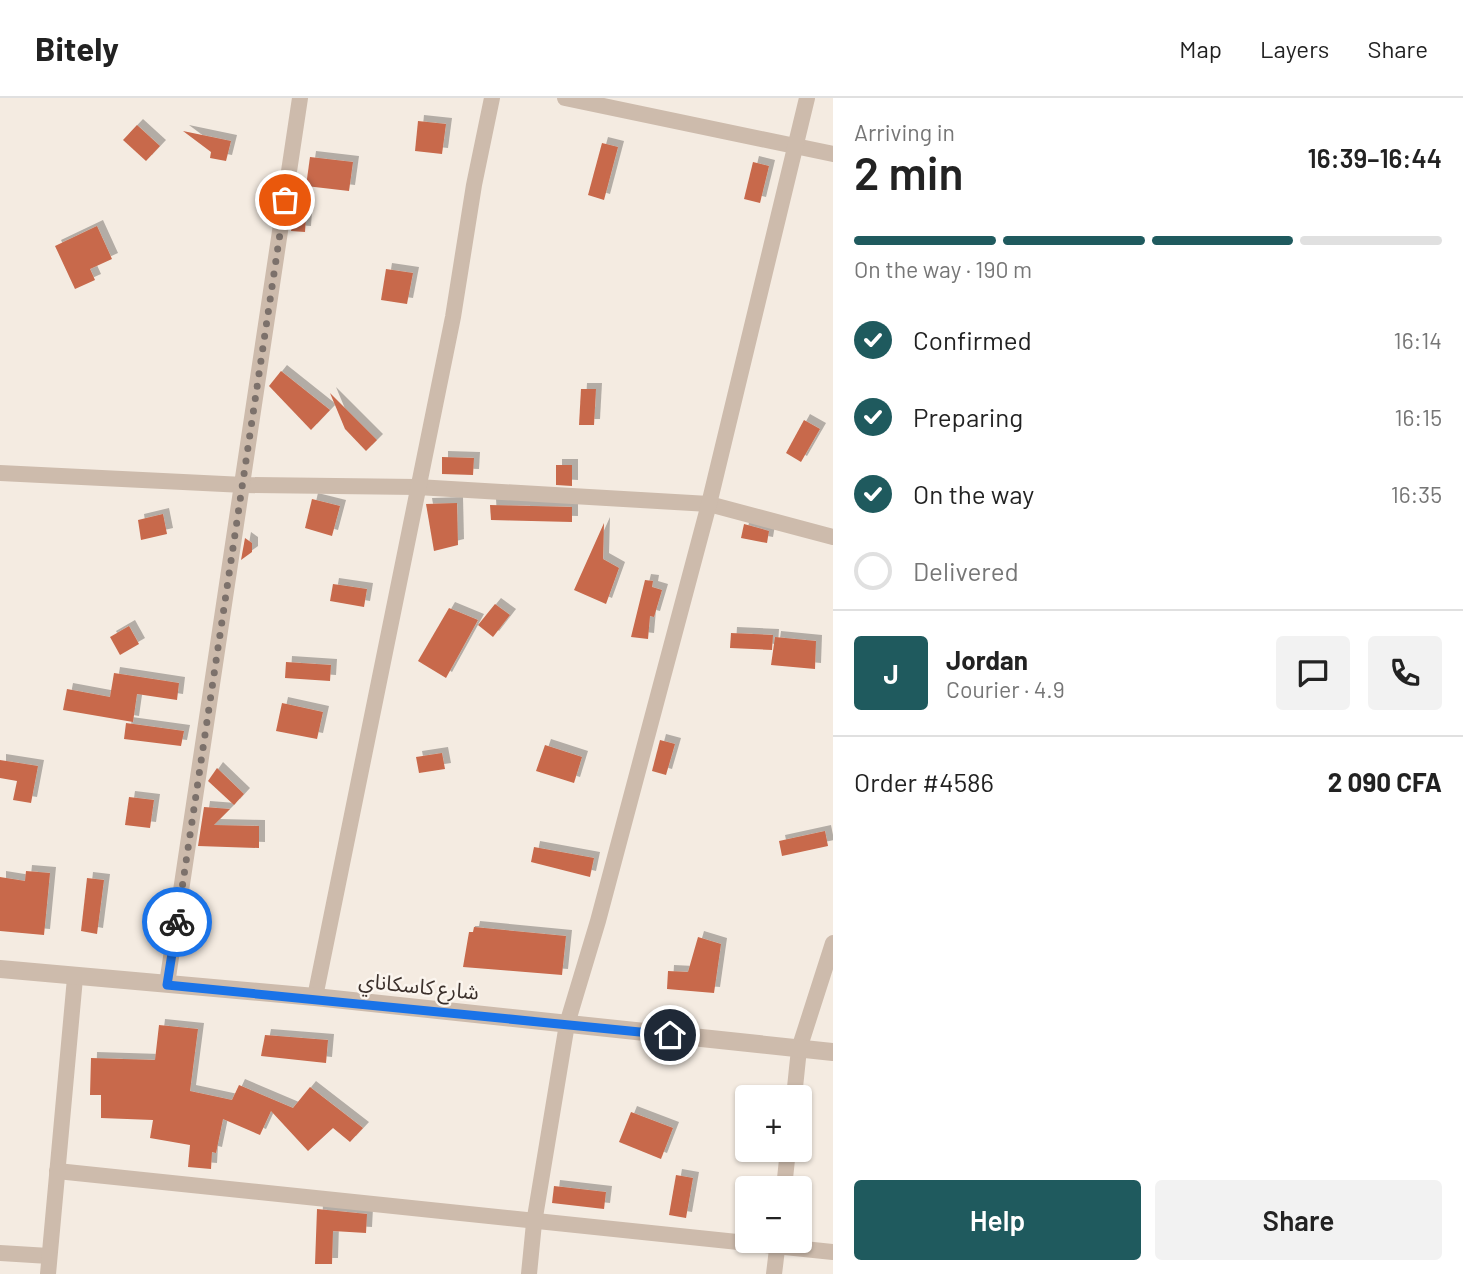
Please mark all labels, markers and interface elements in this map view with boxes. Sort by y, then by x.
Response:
text: Bitely [35,28,119,68]
text: Map [1179,34,1222,63]
text: Layers [1260,34,1329,63]
text: Share [1367,34,1428,63]
text: Arriving in [854,118,955,146]
text: 16:39–16:44 [1308,142,1442,173]
text: 2 min [854,144,963,199]
pin [255,170,315,230]
icon: bag [266,181,304,219]
text: On the way · 190 m [854,255,1032,283]
icon: check [854,321,892,359]
text: Confirmed [913,324,1032,355]
text: 16:14 [1394,326,1442,354]
icon: check [854,398,892,436]
text: Preparing [913,401,1023,432]
text: 16:15 [1394,403,1442,431]
icon: check [854,475,892,513]
text: On the way [913,478,1034,509]
text: 16:35 [1391,480,1442,508]
text: Delivered [913,555,1019,586]
button: chat [1276,636,1350,710]
button: phone [1368,636,1442,710]
text: Jordan [946,644,1028,675]
text: J [883,658,899,689]
text: Courier · 4.9 [946,675,1065,703]
text: Order #4586 [854,766,994,797]
text: 2 090 CFA [1328,766,1442,797]
courier [142,887,212,957]
icon: bike [158,903,196,941]
street label: شارع كاسكاناي [357,966,480,1009]
pin [640,1005,700,1065]
icon: home [651,1016,689,1054]
map controls [735,1085,812,1253]
button: + [735,1085,812,1162]
button: − [735,1176,812,1253]
button: Help [854,1180,1141,1260]
button: Share [1155,1180,1442,1260]

